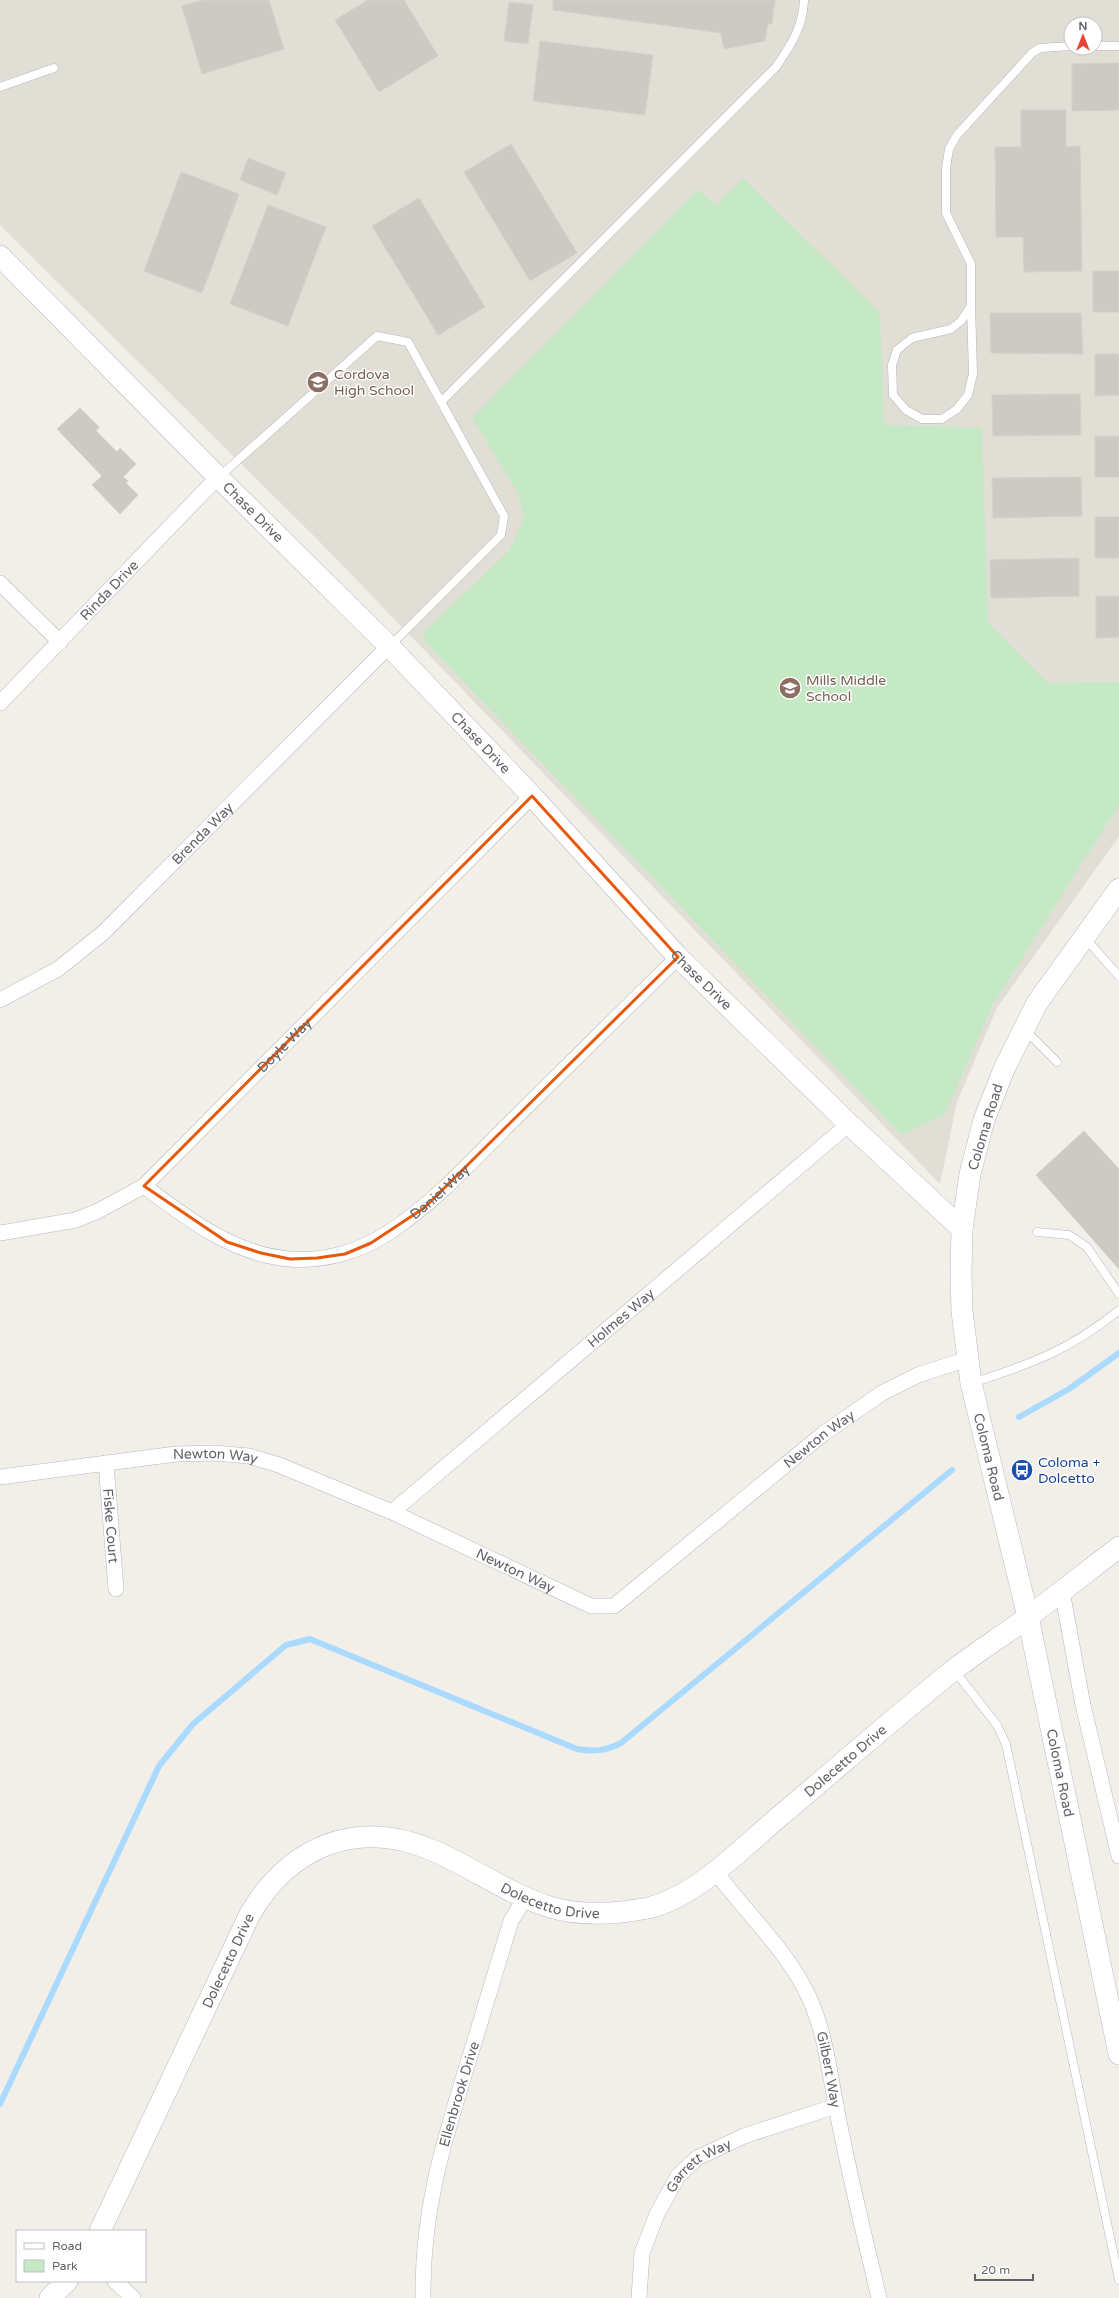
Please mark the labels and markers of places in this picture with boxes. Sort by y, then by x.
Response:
place label: Cordova High School [334,366,414,399]
school or university icon: Cordova High School [305,369,331,395]
place label: Mills Middle School [806,672,886,705]
school or university icon: Mills Middle School [777,675,803,701]
place label: Coloma + Dolcetto [1038,1454,1100,1487]
bus stop icon: Coloma + Dolcetto [1009,1457,1035,1483]

